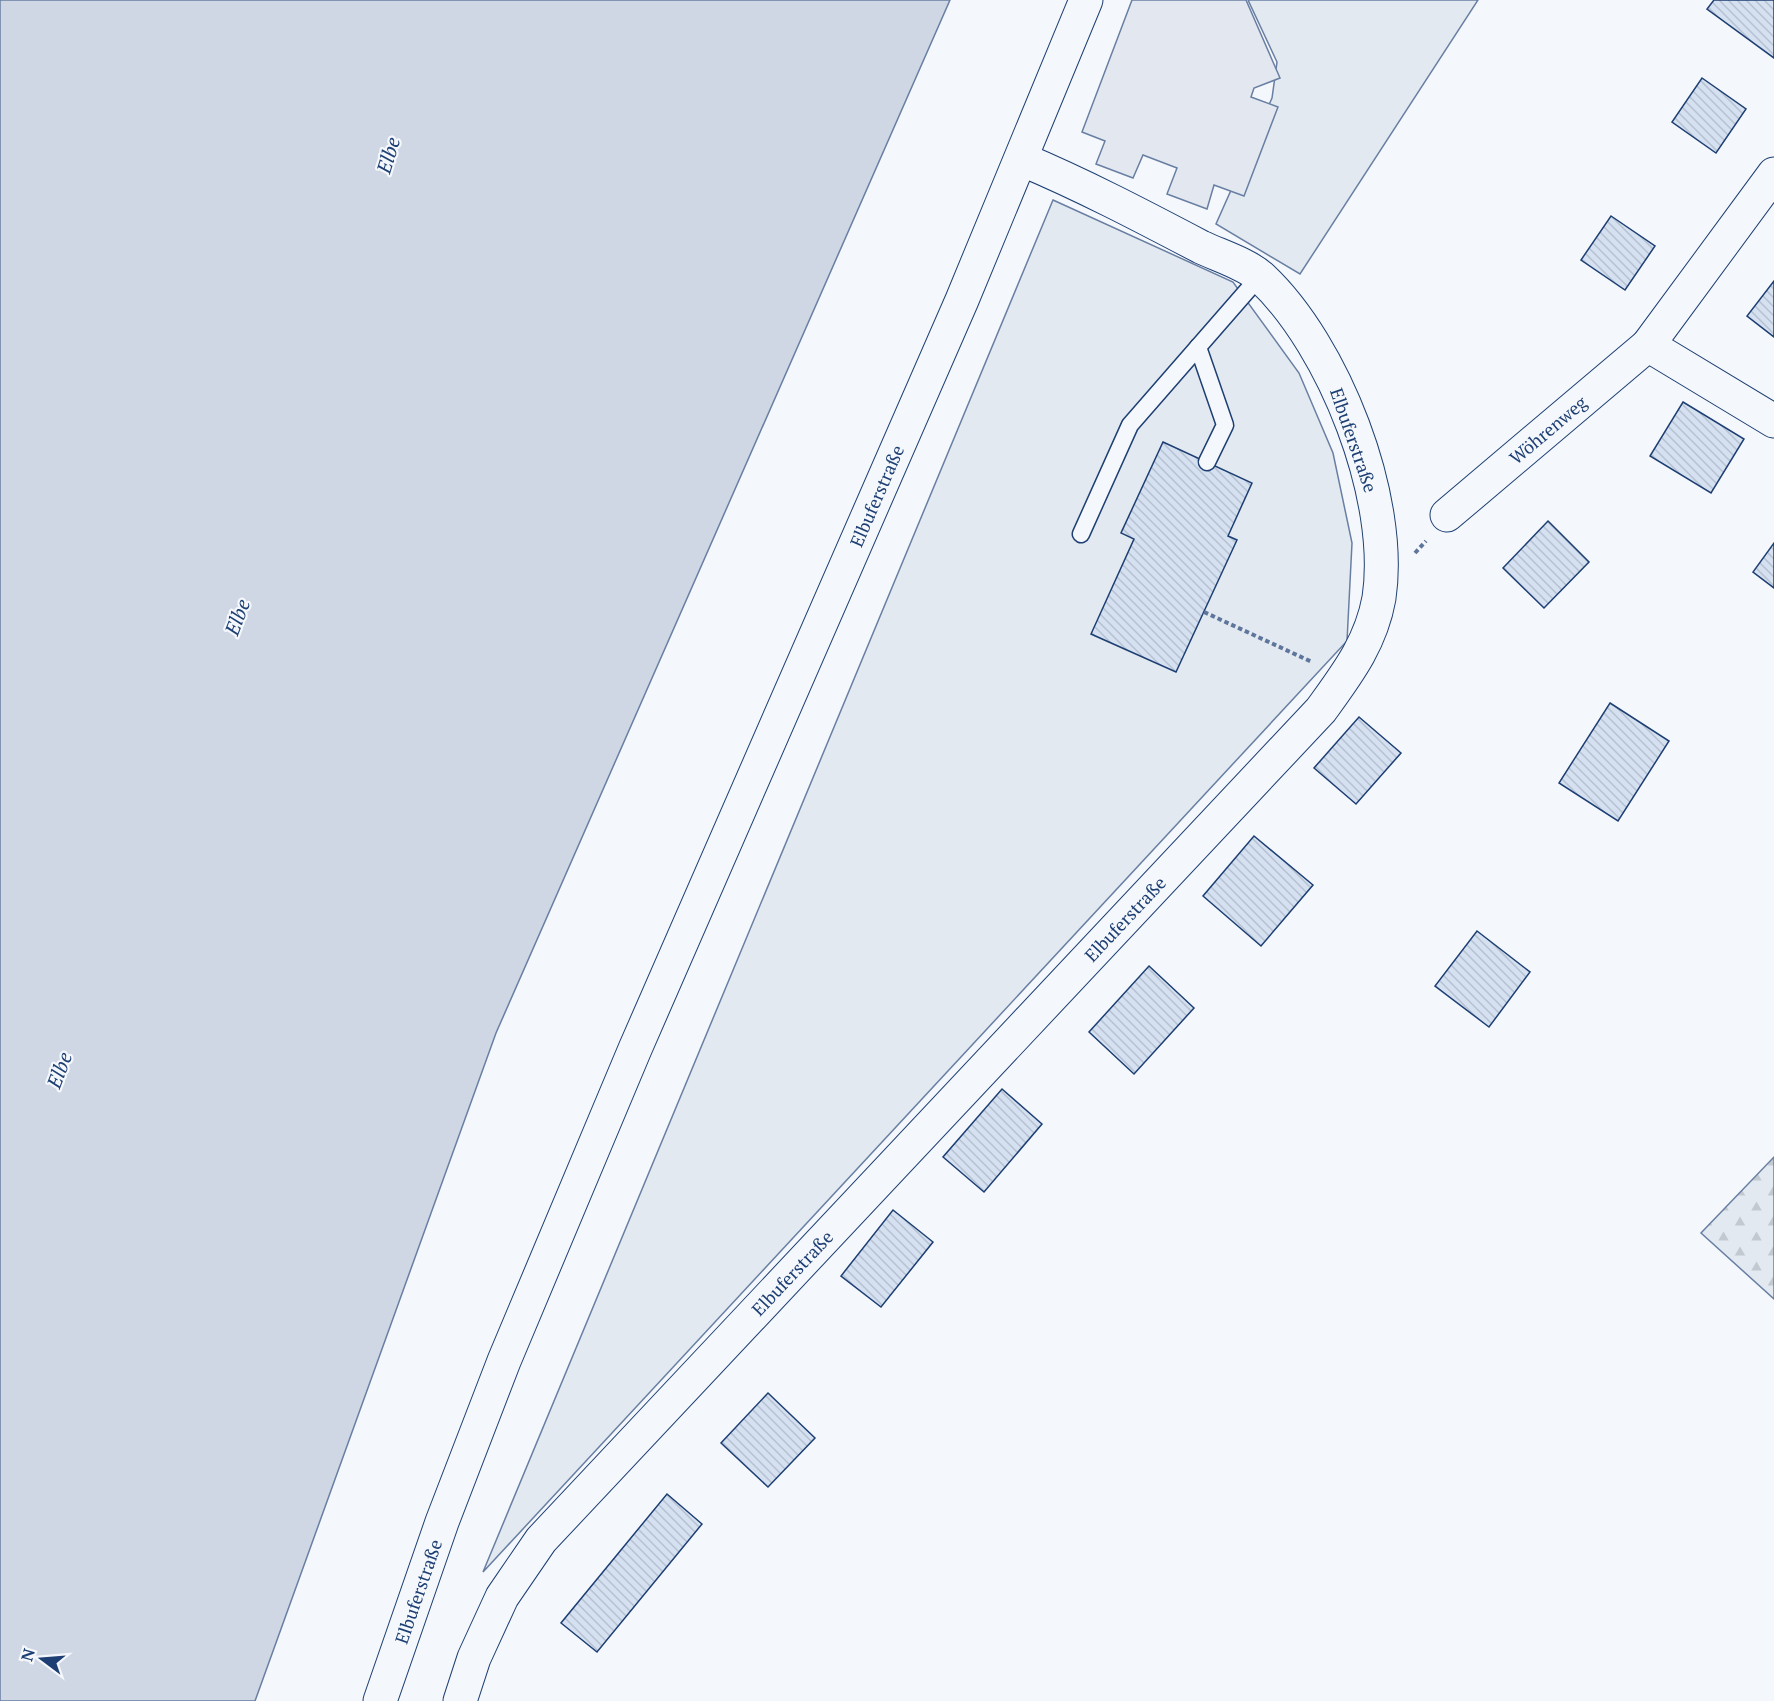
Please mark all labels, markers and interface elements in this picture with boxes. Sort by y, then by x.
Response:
water label: Elbe [369,134,406,177]
street label: Elbuferstraße [1325,385,1383,495]
street label: Wöhrenweg [1504,390,1592,469]
street label: Elbuferstraße [844,441,909,550]
water label: Elbe [217,595,256,640]
street label: Elbuferstraße [1079,871,1171,967]
water label: Elbe [39,1048,78,1093]
street label: Elbuferstraße [746,1225,838,1321]
street label: Elbuferstraße [389,1536,447,1647]
north arrow [12,1629,72,1689]
text: N [15,1646,40,1664]

